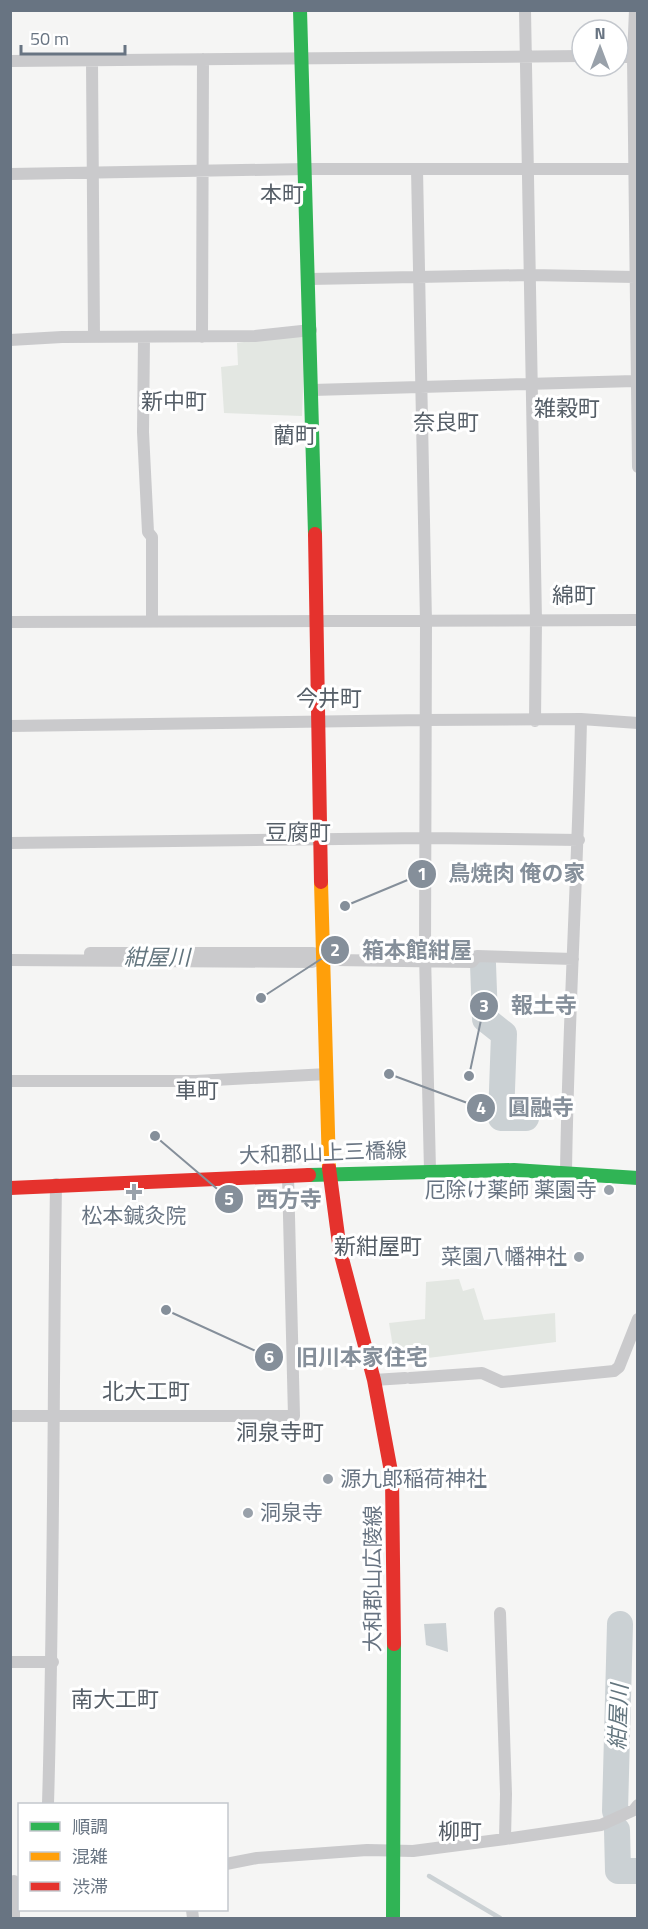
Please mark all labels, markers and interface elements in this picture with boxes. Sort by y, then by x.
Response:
scale bar [21,18,124,56]
north arrow [570,18,630,78]
text: N [594,21,606,45]
text: 50 m [30,25,69,52]
district label: 本町 [260,177,304,211]
district label: 新中町 [141,384,207,418]
district label: 雑穀町 [534,391,600,425]
district label: 奈良町 [413,405,479,439]
district label: 藺町 [273,418,317,452]
district label: 綿町 [552,578,596,612]
district label: 今井町 [296,681,362,715]
district label: 豆腐町 [265,815,331,849]
callout: 鳥焼肉 俺の家 [407,854,598,894]
text: 鳥焼肉 俺の家 [449,856,585,890]
text: 1 [417,860,427,887]
callout: 箱本館紺屋 [320,930,484,970]
text: 箱本館紺屋 [362,933,472,967]
text: 2 [330,936,340,963]
water label: 紺屋川 [124,940,192,974]
callout: 報土寺 [469,986,589,1026]
text: 報土寺 [511,988,577,1022]
text: 3 [479,992,489,1019]
district label: 車町 [175,1073,219,1107]
callout: 圓融寺 [466,1088,586,1128]
text: 圓融寺 [508,1090,574,1124]
text: 4 [476,1094,486,1121]
street label: 大和郡山上三橋線 [238,1133,407,1171]
place label: 厄除け薬師 薬園寺 [424,1173,597,1205]
callout: 西方寺 [214,1179,334,1219]
text: 西方寺 [256,1182,322,1216]
marker: 松本鍼灸院 [125,1183,143,1201]
marker: 厄除け薬師 薬園寺 [602,1183,616,1197]
text: 5 [224,1185,234,1212]
place label: 松本鍼灸院 [82,1199,187,1231]
district label: 新紺屋町 [334,1229,422,1263]
place label: 菜園八幡神社 [441,1240,567,1272]
marker: 菜園八幡神社 [572,1250,586,1264]
callout: 旧川本家住宅 [254,1337,440,1377]
text: 旧川本家住宅 [296,1340,428,1374]
text: 6 [264,1343,274,1370]
district label: 北大工町 [102,1374,190,1408]
district label: 洞泉寺町 [236,1415,324,1449]
place label: 源九郎稲荷神社 [340,1462,487,1494]
marker: 源九郎稲荷神社 [321,1472,335,1486]
place label: 洞泉寺 [260,1496,323,1528]
marker: 洞泉寺 [241,1506,255,1520]
street label: 大和郡山広陵線 [356,1506,388,1653]
water label: 紺屋川 [600,1681,636,1751]
district label: 南大工町 [71,1682,159,1716]
legend [18,1803,228,1911]
text: 順調 [72,1813,108,1840]
district label: 柳町 [438,1814,482,1848]
text: 混雑 [72,1843,108,1870]
text: 渋滞 [72,1873,108,1900]

